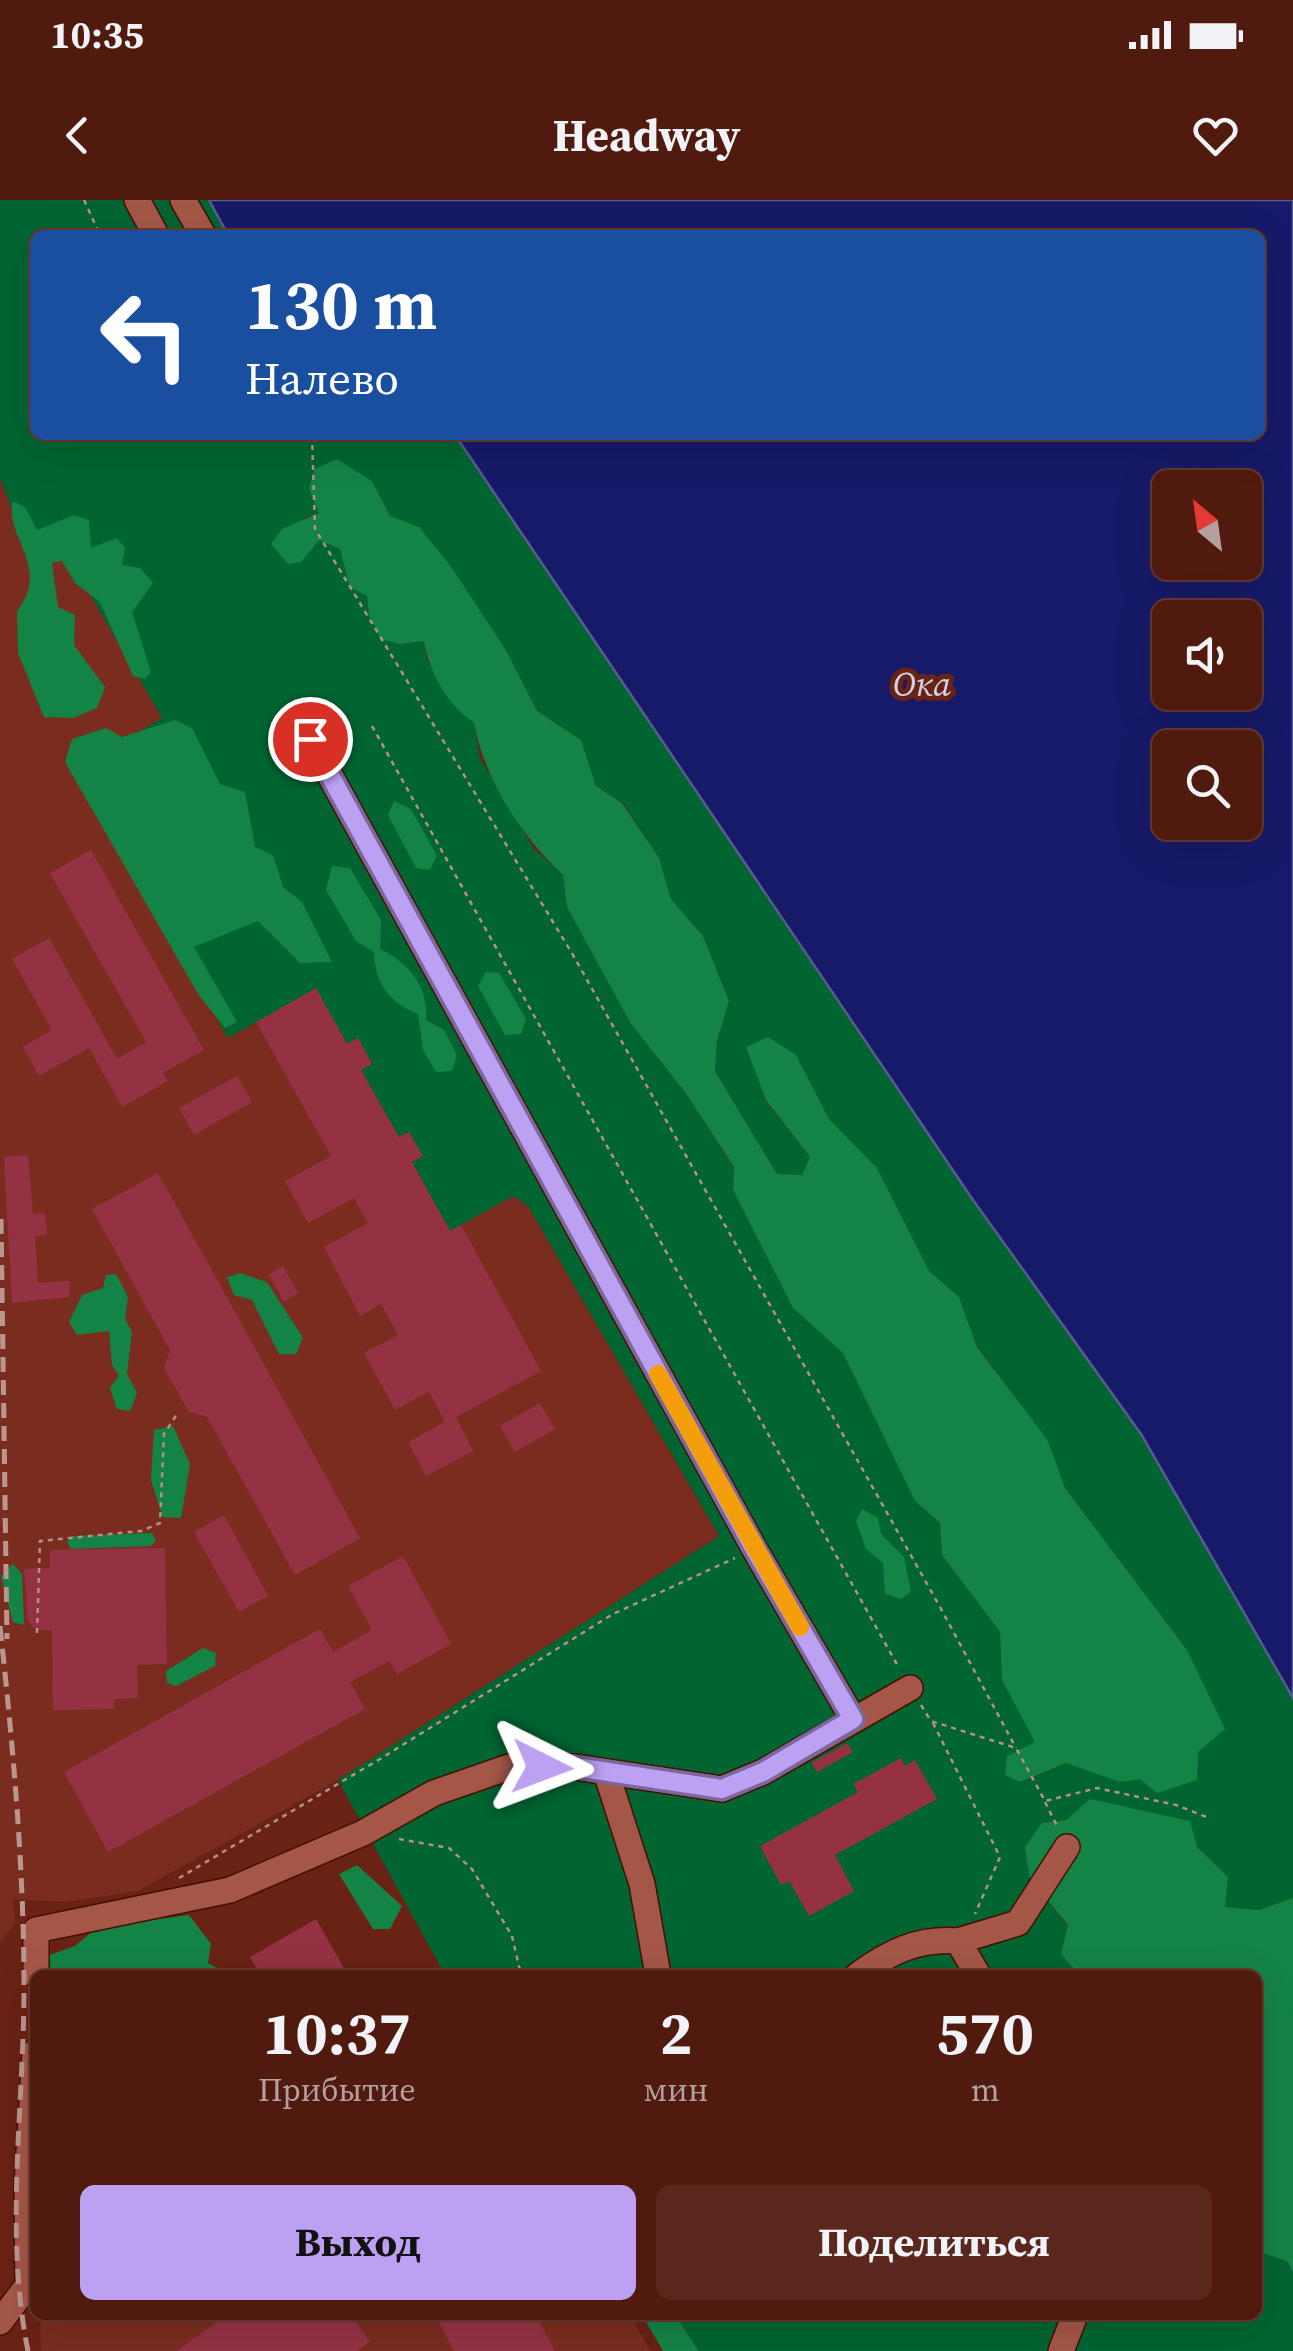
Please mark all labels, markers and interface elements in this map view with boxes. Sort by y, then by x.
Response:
text: 10:35 [50,9,144,61]
text: Headway [552,104,741,166]
icon: back [50,108,105,163]
icon: heart [1188,108,1243,163]
text: 130 m [245,256,437,352]
icon: left [80,270,210,400]
text: Налево [245,347,399,409]
north arrow [1152,470,1262,580]
map controls [1152,470,1262,840]
button: sound [1152,600,1262,710]
water label: Ока [893,660,951,708]
pin [268,697,353,782]
icon: arrive [283,712,338,767]
button: search [1152,730,1262,840]
position arrow [490,1715,594,1819]
text: 10:37 [263,1992,411,2074]
text: 2 [660,1992,692,2074]
text: 570 [936,1992,1034,2074]
text: Прибытие [258,2068,416,2112]
text: мин [644,2068,708,2112]
text: m [971,2068,1000,2112]
button: Выход [80,2185,636,2300]
button: Поделиться [656,2185,1212,2300]

